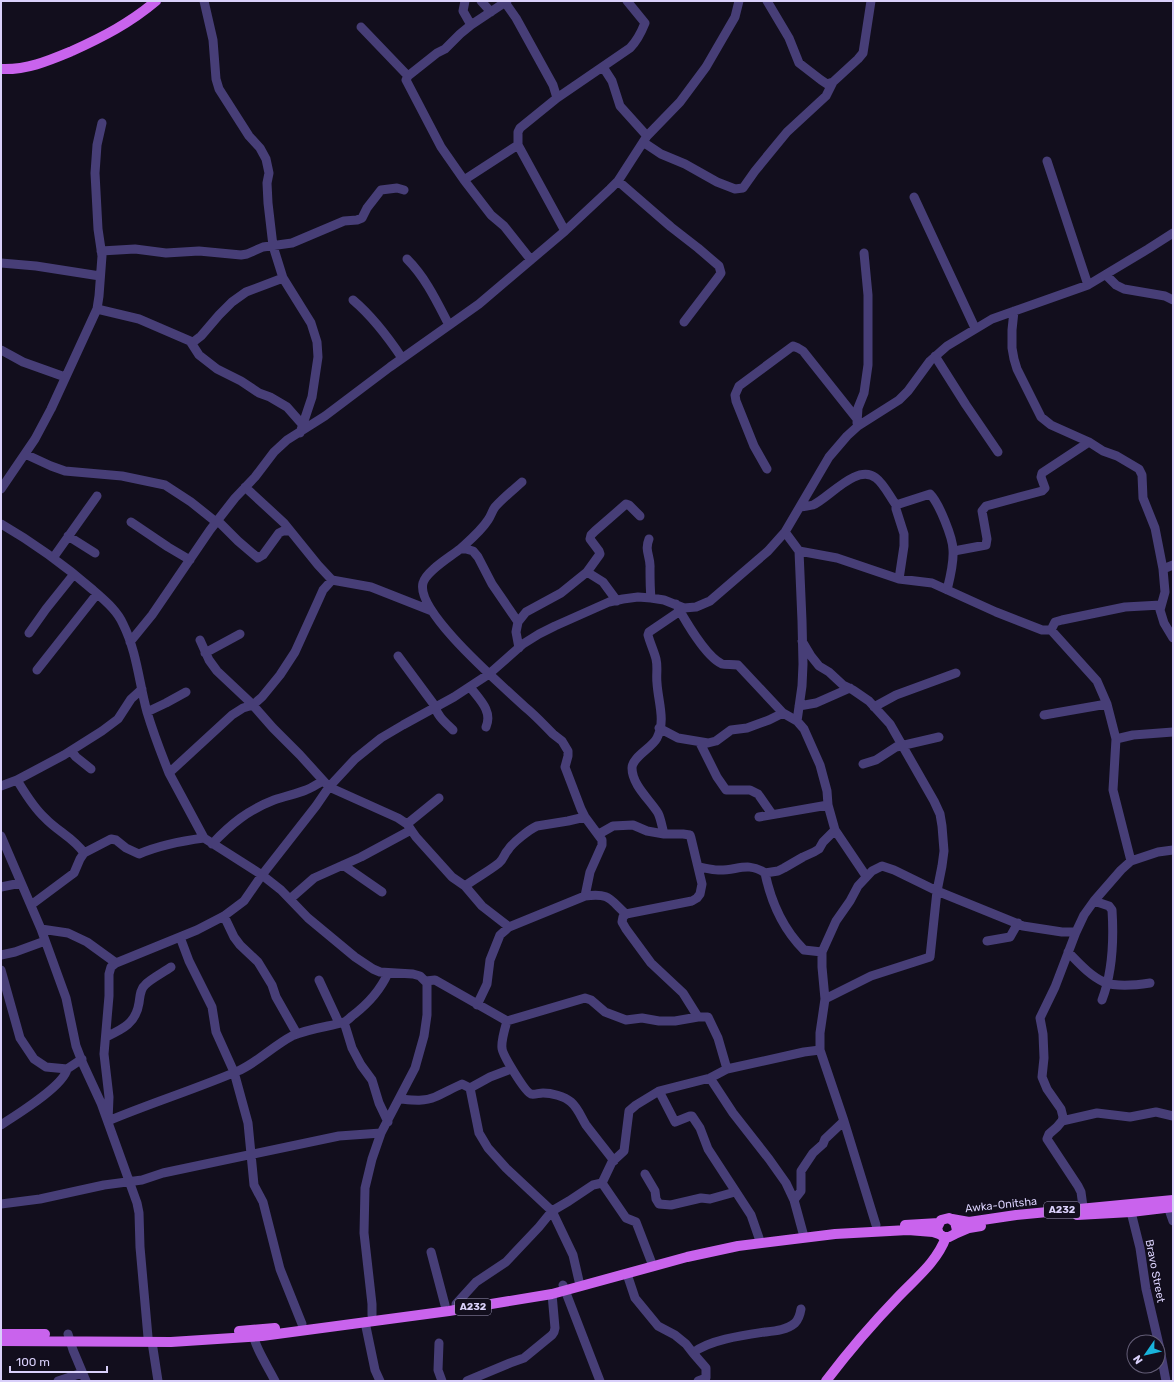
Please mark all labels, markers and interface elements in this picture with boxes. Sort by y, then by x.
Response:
street label: Awka-Onitsha [964,1195,1038,1215]
road number: A232 [1044,1202,1080,1218]
street label: Bravo Street [1143,1238,1168,1304]
road number: A232 [455,1299,491,1315]
north arrow [1126,1334,1166,1374]
scale bar [10,1348,107,1374]
text: N [1130,1352,1146,1366]
text: 100 m [16,1355,50,1369]

